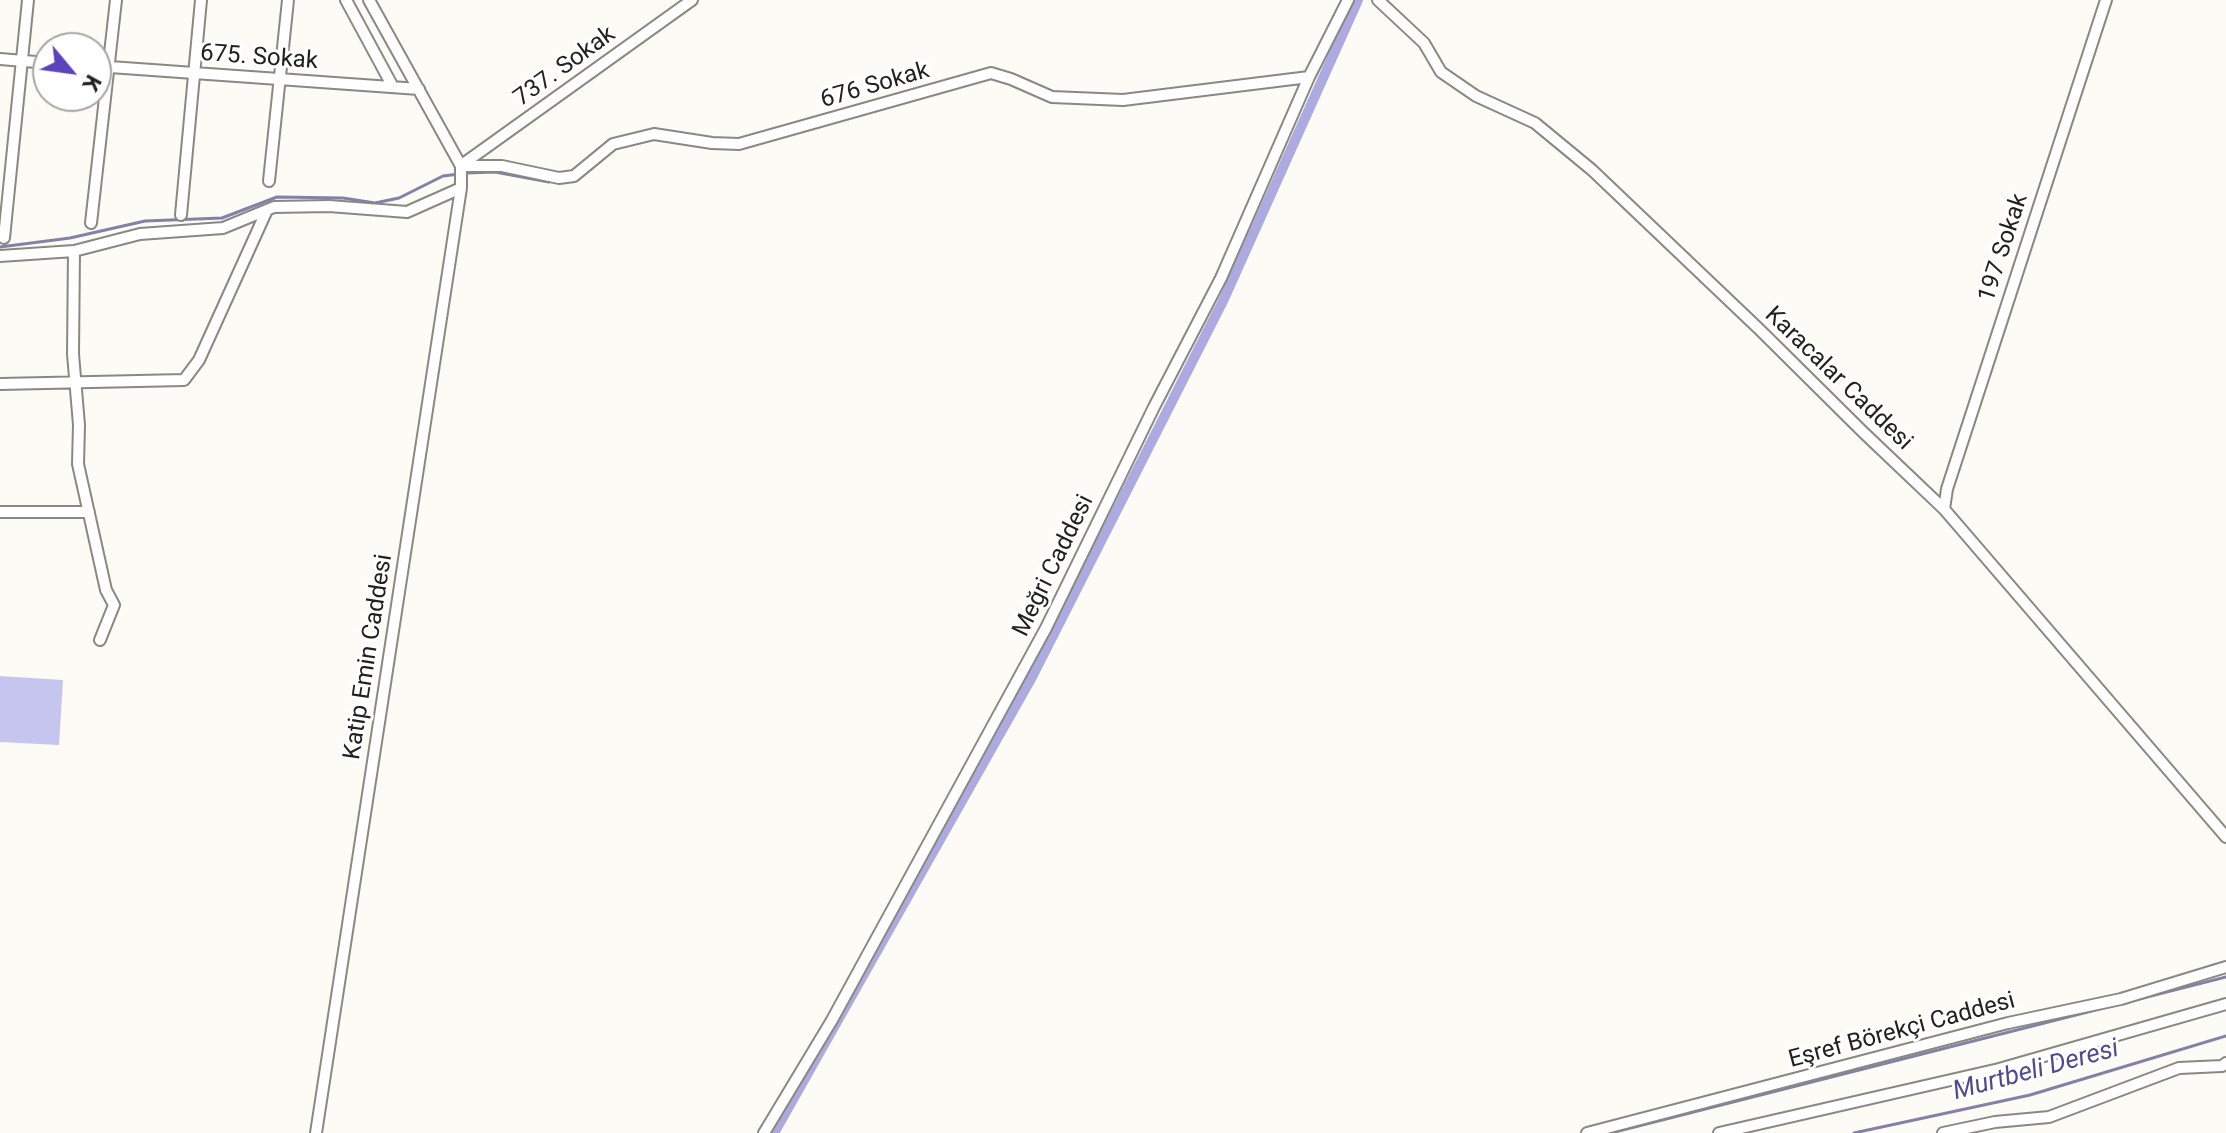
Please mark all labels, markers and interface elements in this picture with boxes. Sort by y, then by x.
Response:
street label: 737. Sokak [509,21,621,113]
north arrow [32,32,112,112]
street label: 675. Sokak [199,40,319,76]
street label: 676 Sokak [817,57,933,115]
text: K [77,71,106,95]
street label: 197 Sokak [1973,190,2035,306]
street label: Karacalar Caddesi [1758,301,1918,457]
street label: Meğri Caddesi [1007,491,1101,641]
street label: Katip Emin Caddesi [339,552,399,762]
street label: Eşref Börekçi Caddesi [1786,987,2018,1075]
water label: Murtbeli Deresi [1950,1034,2122,1108]

